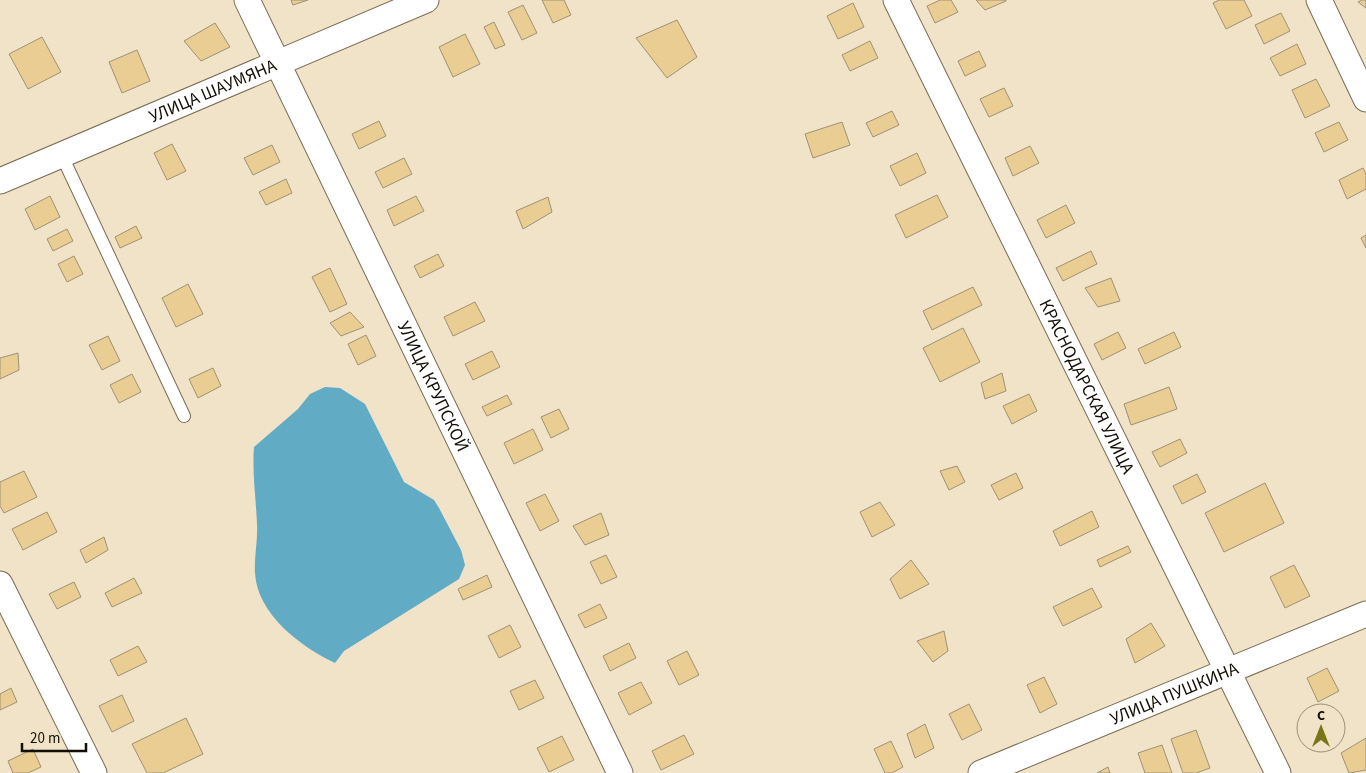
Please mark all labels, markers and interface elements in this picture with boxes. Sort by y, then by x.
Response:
street label: УЛИЦА ШАУМЯНА [145,52,280,129]
street label: КРАСНОДАРСКАЯ УЛИЦА [1033,295,1141,478]
street label: УЛИЦА КРУПСКОЙ [391,317,476,456]
street label: УЛИЦА ПУШКИНА [1106,655,1242,731]
north arrow [1296,703,1346,753]
text: С [1317,706,1325,726]
scale bar [22,720,86,752]
text: 20 m [30,728,60,749]

